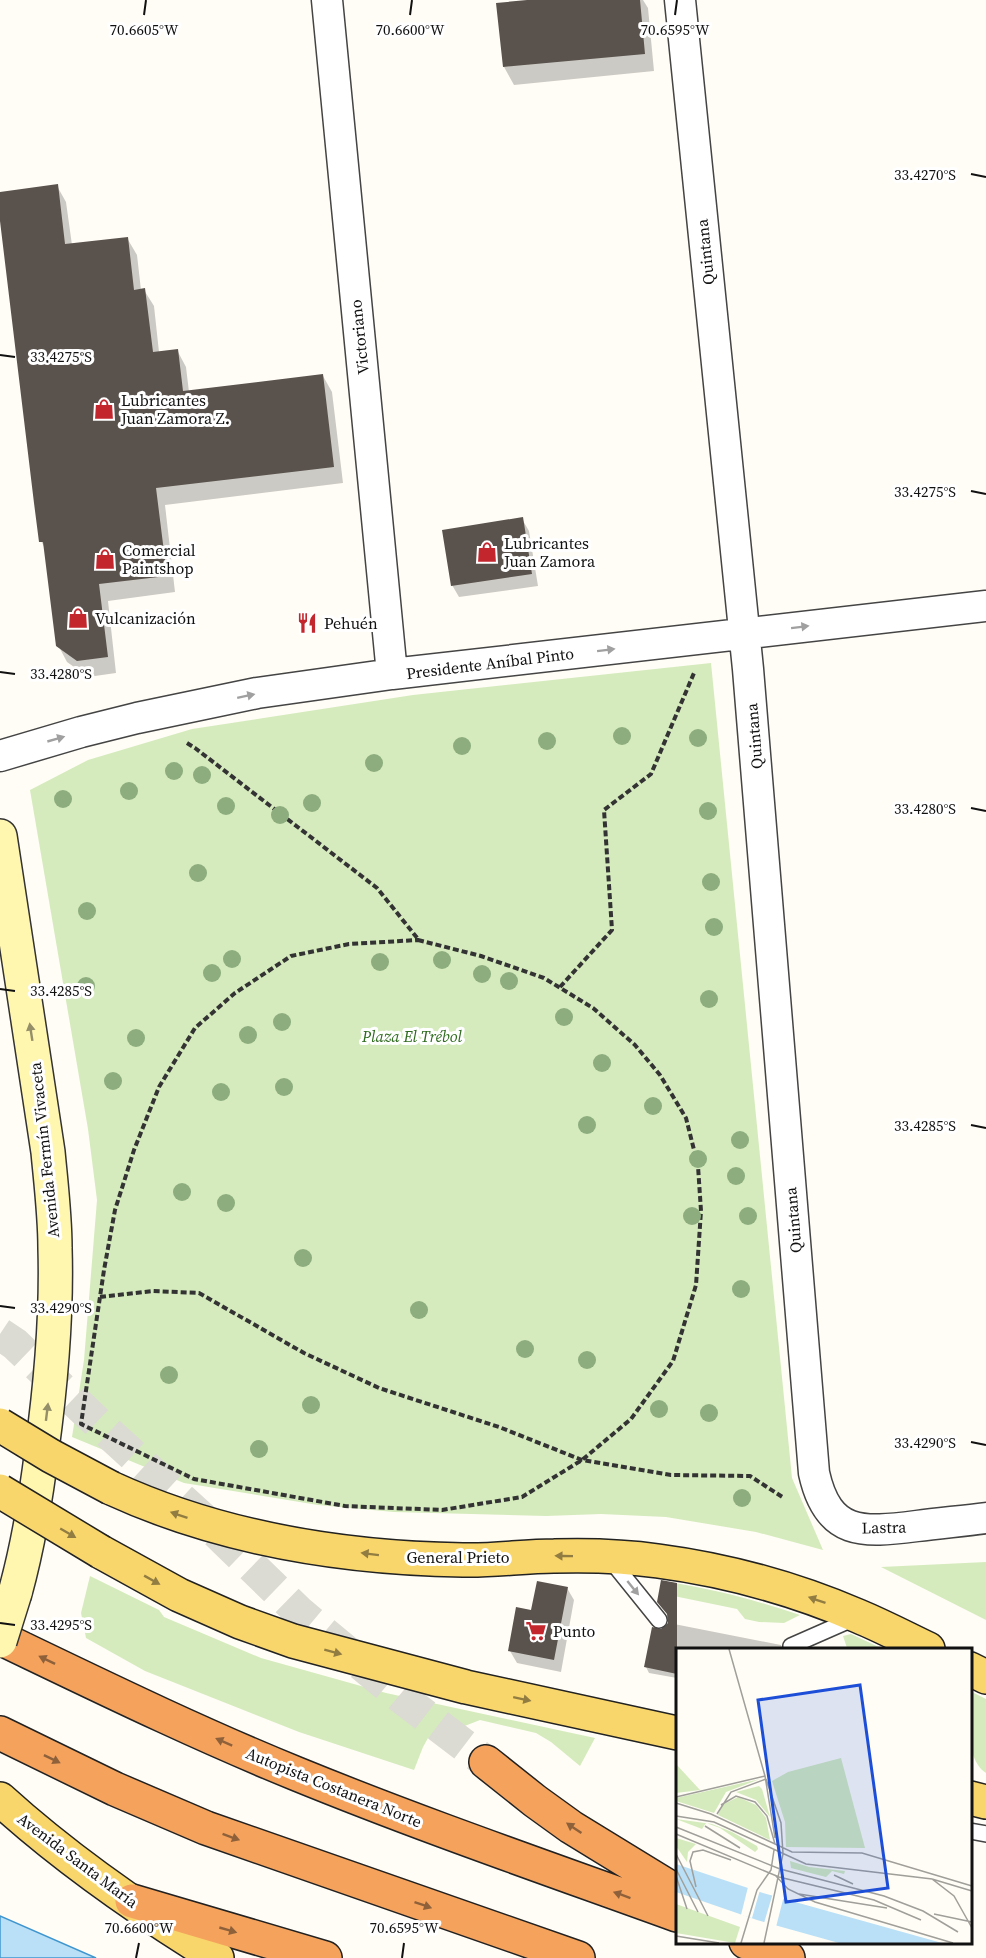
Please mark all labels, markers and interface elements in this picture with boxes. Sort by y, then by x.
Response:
text: 70.6605°W [110,19,179,40]
text: 70.6600°W [376,19,445,40]
text: 70.6595°W [641,19,710,40]
text: 33.4270°S [894,164,956,185]
street label: Quintana [691,217,719,286]
street label: Victoriano [344,298,374,375]
text: 33.4275°S [30,346,92,367]
place label: Lubricantes Juan Zamora Z. [120,389,229,429]
shop icon: Lubricantes Juan Zamora Z. [92,397,116,421]
text: 33.4275°S [894,481,956,502]
place label: Lubricantes Juan Zamora [503,532,596,572]
place label: Comercial Paintshop [122,539,196,579]
shop icon: Lubricantes Juan Zamora [475,540,499,564]
shop icon: Comercial Paintshop [93,547,117,571]
shop icon: Vulcanización [66,606,90,630]
place label: Vulcanización [95,607,196,629]
restaurant icon: Pehuén [295,611,319,635]
place label: Pehuén [324,612,378,634]
one-way arrow [790,623,809,632]
street label: Presidente Aníbal Pinto [405,642,575,684]
one-way arrow [597,645,616,655]
text: 33.4280°S [30,663,92,684]
one-way arrow [237,691,256,700]
street label: Quintana [740,701,768,770]
one-way arrow [47,734,65,743]
text: 33.4280°S [894,798,956,819]
text: 33.4285°S [30,980,92,1001]
one-way arrow [26,1022,35,1041]
park label: Plaza El Trébol [361,1025,462,1047]
street label: Avenida Fermín Vivaceta [24,1060,64,1239]
text: 33.4285°S [894,1115,956,1136]
street label: Quintana [779,1185,807,1254]
text: 33.4290°S [30,1297,92,1318]
one-way arrow [42,1402,51,1421]
text: 33.4290°S [894,1432,956,1453]
one-way arrow [170,1510,188,1520]
street label: Lastra [862,1516,907,1538]
one-way arrow [60,1528,77,1538]
street label: General Prieto [406,1546,510,1568]
one-way arrow [360,1549,379,1559]
one-way arrow [555,1551,574,1561]
one-way arrow [144,1575,161,1585]
one-way arrow [626,1580,639,1596]
one-way arrow [808,1594,826,1604]
text: 33.4295°S [30,1614,92,1635]
supermarket icon: Punto [524,1619,548,1643]
place label: Punto [553,1620,596,1642]
one-way arrow [324,1648,342,1657]
inset map [676,1648,971,1943]
one-way arrow [39,1656,56,1665]
one-way arrow [513,1695,531,1705]
one-way arrow [215,1737,233,1747]
street label: Autopista Costanera Norte [243,1742,425,1832]
one-way arrow [44,1755,61,1764]
street label: Avenida Santa María [13,1807,143,1913]
one-way arrow [566,1822,582,1834]
one-way arrow [222,1833,240,1843]
one-way arrow [613,1889,631,1899]
one-way arrow [414,1900,432,1910]
text: 70.6600°W [105,1917,174,1938]
text: 70.6595°W [370,1917,439,1938]
one-way arrow [219,1926,237,1935]

